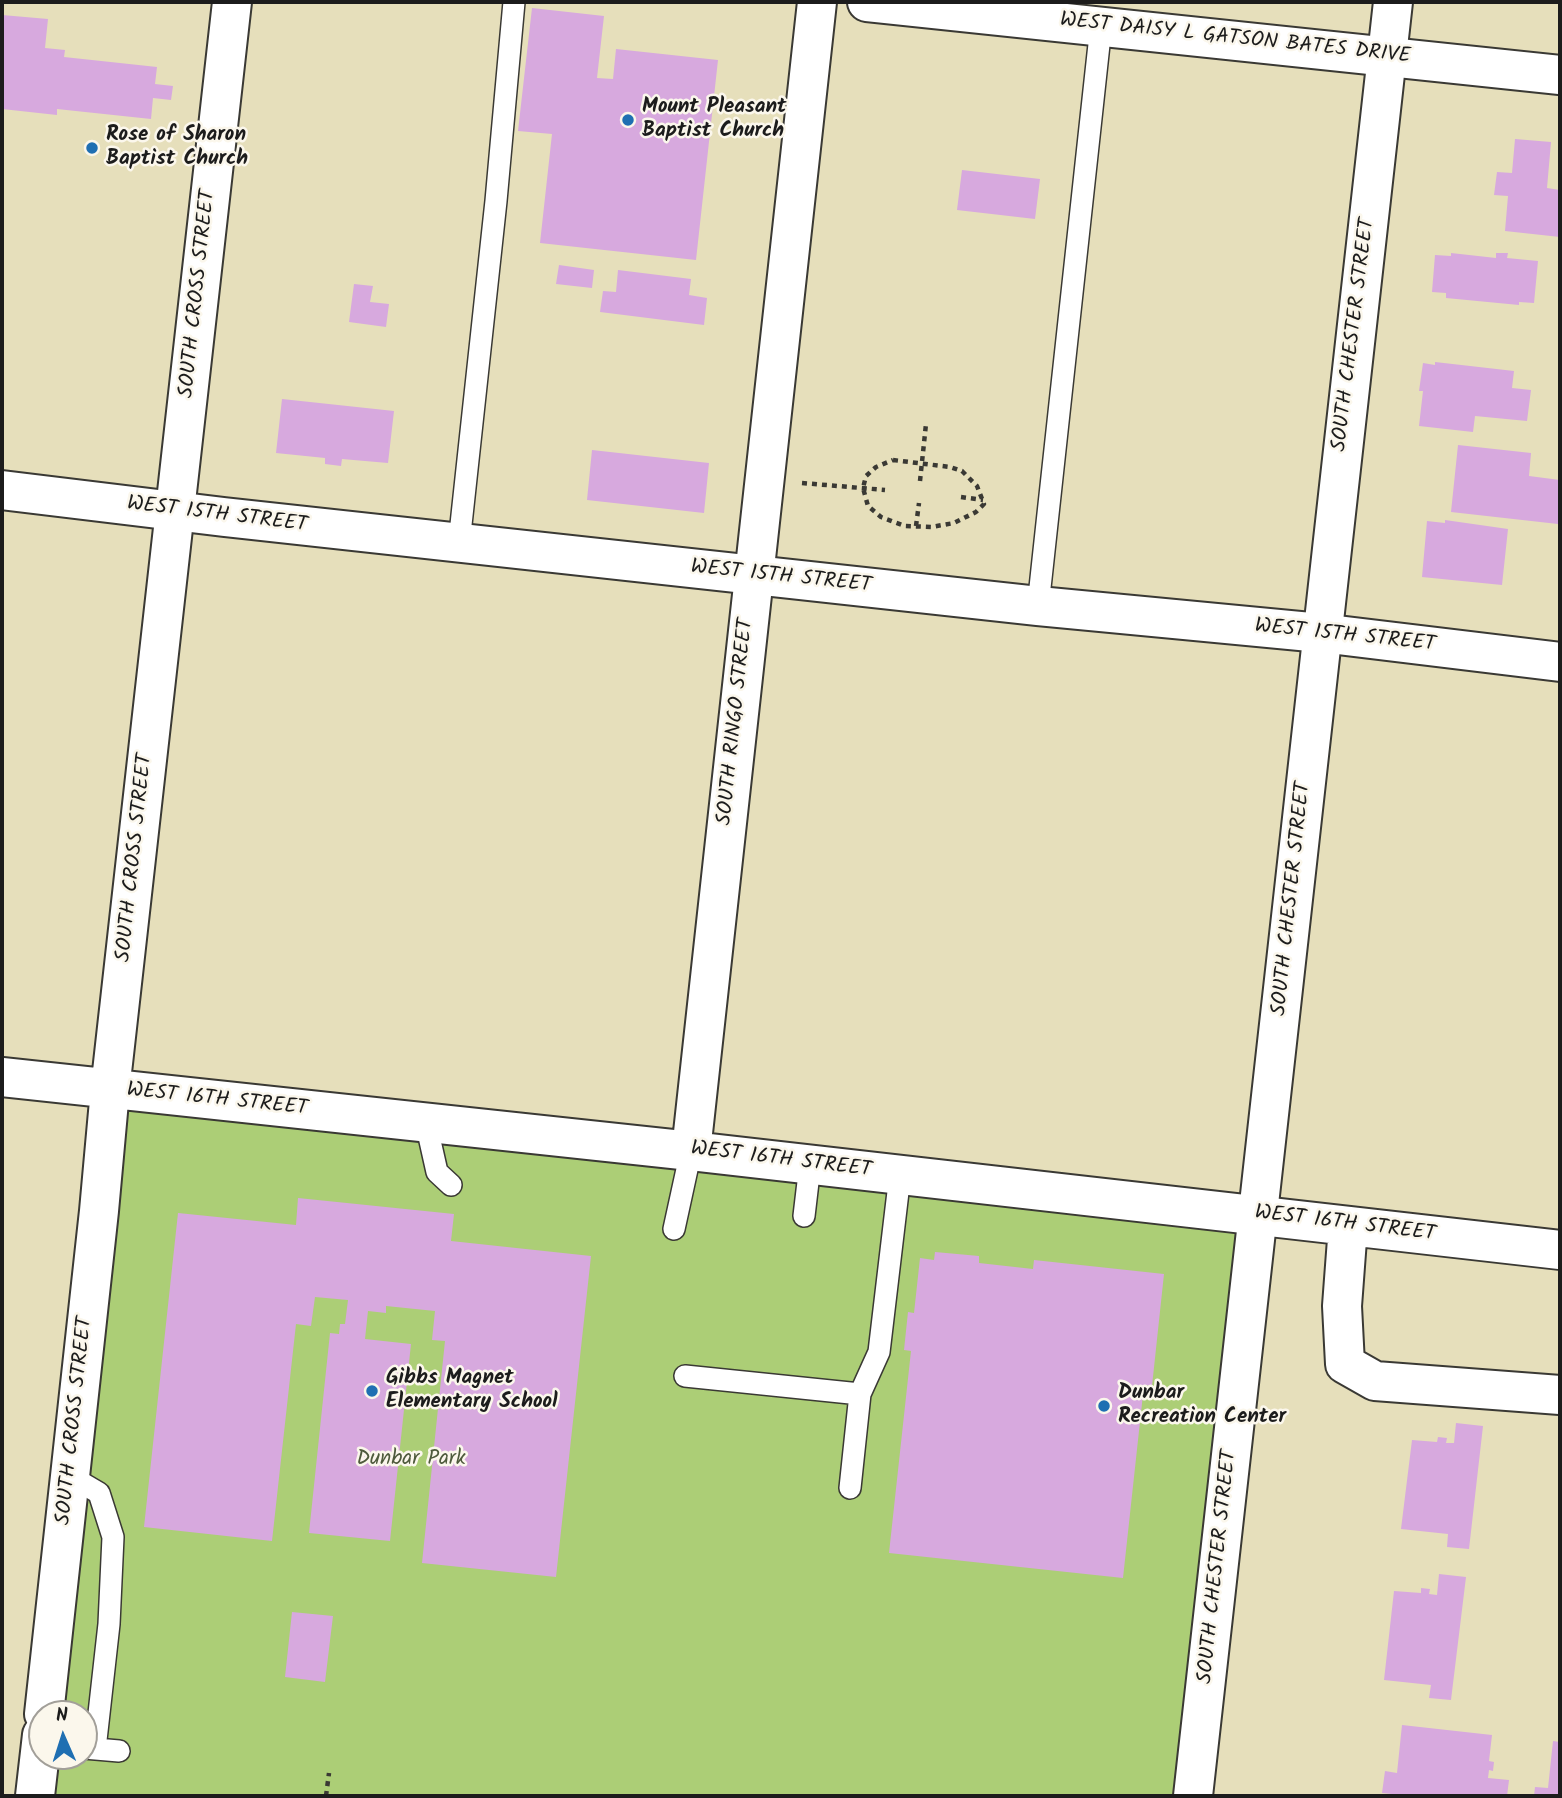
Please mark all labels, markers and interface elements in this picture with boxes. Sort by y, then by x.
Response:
street label: WEST DAISY L GATSON BATES DRIVE [1058,9,1412,71]
place label: Mount Pleasant Baptist Church [642,95,787,145]
marker: Mount Pleasant Baptist Church [620,112,636,128]
place label: Rose of Sharon Baptist Church [106,123,248,173]
marker: Rose of Sharon Baptist Church [84,140,100,156]
street label: SOUTH CROSS STREET [176,189,222,399]
street label: SOUTH CHESTER STREET [1328,217,1382,453]
street label: WEST 15TH STREET [125,492,309,540]
street label: WEST 15TH STREET [689,556,873,600]
street label: WEST 15TH STREET [1253,615,1437,659]
street label: SOUTH RINGO STREET [714,617,760,827]
street label: SOUTH CROSS STREET [113,753,159,963]
street label: SOUTH CHESTER STREET [1268,781,1318,1017]
street label: WEST 16TH STREET [125,1079,309,1123]
street label: WEST 16TH STREET [689,1137,873,1185]
street label: WEST 16TH STREET [1253,1201,1437,1249]
street label: SOUTH CROSS STREET [53,1316,99,1526]
place label: Gibbs Magnet Elementary School [386,1366,558,1416]
place label: Dunbar Recreation Center [1118,1381,1286,1431]
marker: Gibbs Magnet Elementary School [364,1383,380,1399]
marker: Dunbar Recreation Center [1096,1398,1112,1414]
park label: Dunbar Park [356,1447,466,1473]
street label: SOUTH CHESTER STREET [1194,1449,1244,1685]
north arrow [28,1700,98,1770]
text: N [55,1701,69,1731]

